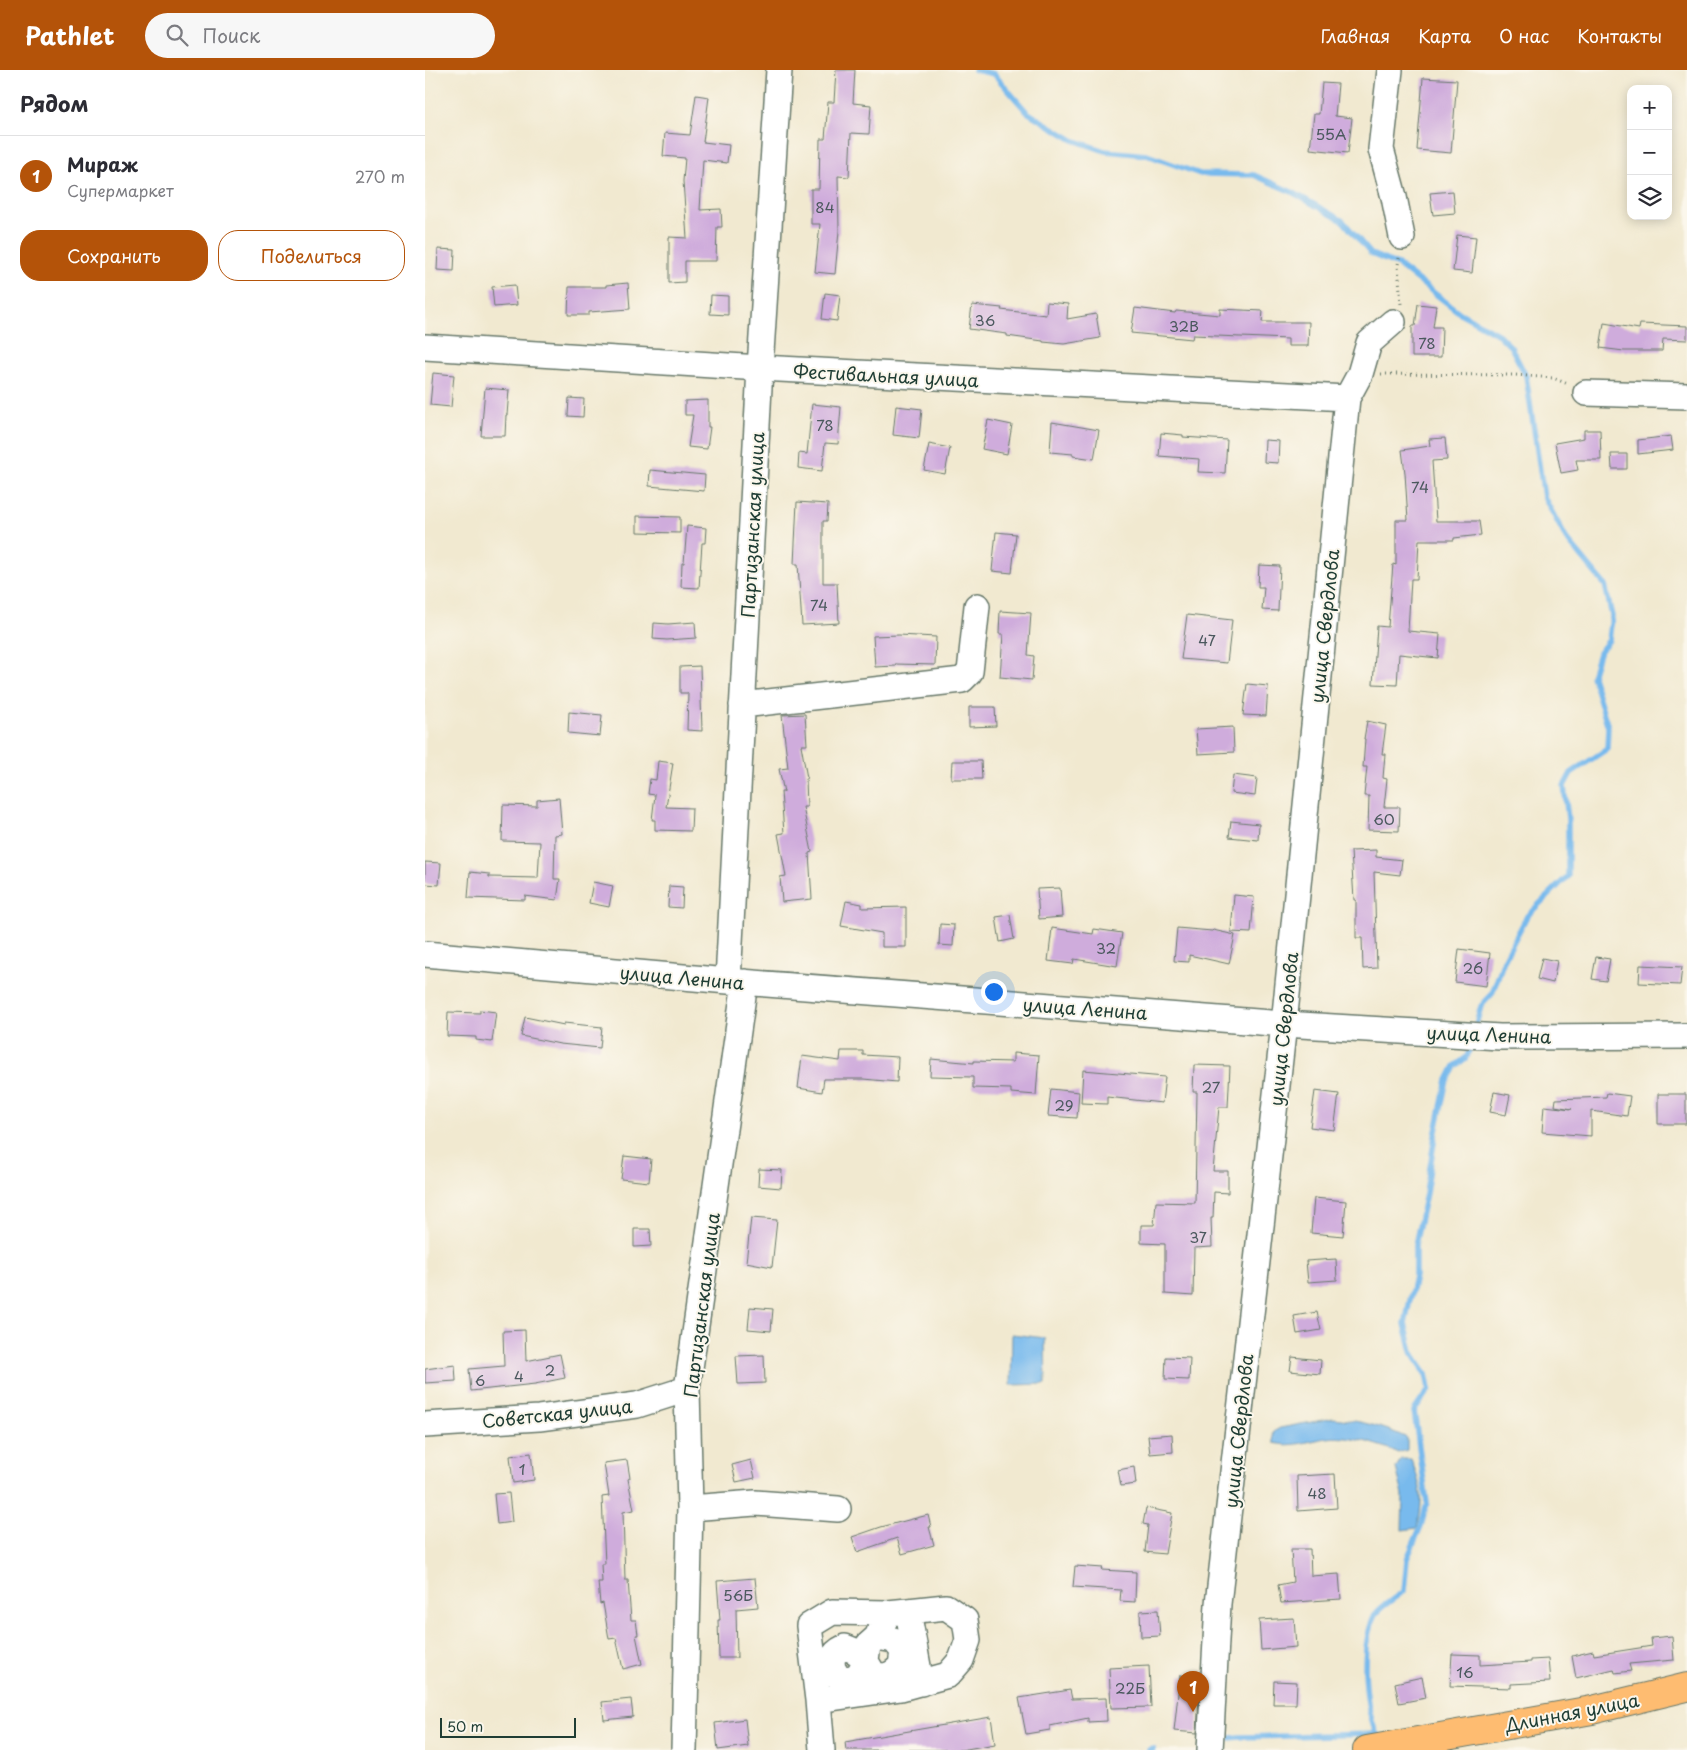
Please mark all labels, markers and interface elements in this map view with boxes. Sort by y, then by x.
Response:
search box [145,13,495,58]
text: Pathlet [25,17,115,53]
icon: search [163,21,191,49]
text: Поиск [203,21,260,49]
text: Главная [1321,22,1390,49]
text: Карта [1418,22,1471,49]
text: О нас [1499,22,1549,49]
text: Контакты [1577,22,1662,49]
map controls [1627,85,1672,220]
button: + [1627,85,1672,130]
text: Рядом [20,87,88,119]
house number: 55А [1316,122,1346,145]
button: − [1627,130,1672,175]
text: Мираж [67,150,138,178]
text: 1 [32,164,40,188]
text: 270 m [355,164,405,188]
button: layers [1627,175,1672,220]
text: Супермаркет [67,178,174,202]
house number: 84 [815,195,835,218]
button: Сохранить [20,230,208,281]
button: Поделиться [218,230,405,281]
house number: 36 [975,308,995,331]
house number: 32В [1169,314,1199,337]
house number: 78 [1418,331,1436,354]
street label: Фестивальная улица [793,357,980,393]
house number: 78 [816,413,834,436]
street label: Партизанская улица [734,431,770,619]
house number: 74 [1411,475,1429,498]
street label: улица Свердлова [1302,547,1346,704]
house number: 74 [810,593,828,616]
house number: 47 [1198,628,1216,651]
house number: 60 [1373,807,1395,830]
house number: 32 [1096,936,1116,959]
street label: улица Свердлова [1261,950,1305,1107]
house number: 26 [1463,956,1483,979]
street label: улица Ленина [619,958,746,996]
your location [981,979,1007,1005]
street label: улица Ленина [1022,990,1149,1026]
street label: улица Ленина [1426,1018,1553,1050]
house number: 27 [1202,1075,1221,1098]
house number: 29 [1054,1093,1074,1116]
street label: Партизанская улица [676,1210,726,1399]
house number: 37 [1189,1225,1207,1248]
street label: улица Свердлова [1216,1352,1260,1509]
house number: 2 [545,1358,555,1381]
house number: 4 [514,1364,524,1387]
house number: 6 [475,1368,485,1391]
street label: Советская улица [480,1392,634,1434]
house number: 1 [519,1457,525,1480]
house number: 48 [1307,1481,1327,1504]
house number: 56Б [723,1583,753,1606]
house number: 16 [1456,1660,1474,1683]
pin: 1 [1177,1671,1209,1712]
house number: 22Б [1115,1676,1145,1699]
street label: Длинная улица [1502,1686,1642,1738]
scale bar [440,1715,576,1738]
text: 50 m [447,1716,483,1737]

